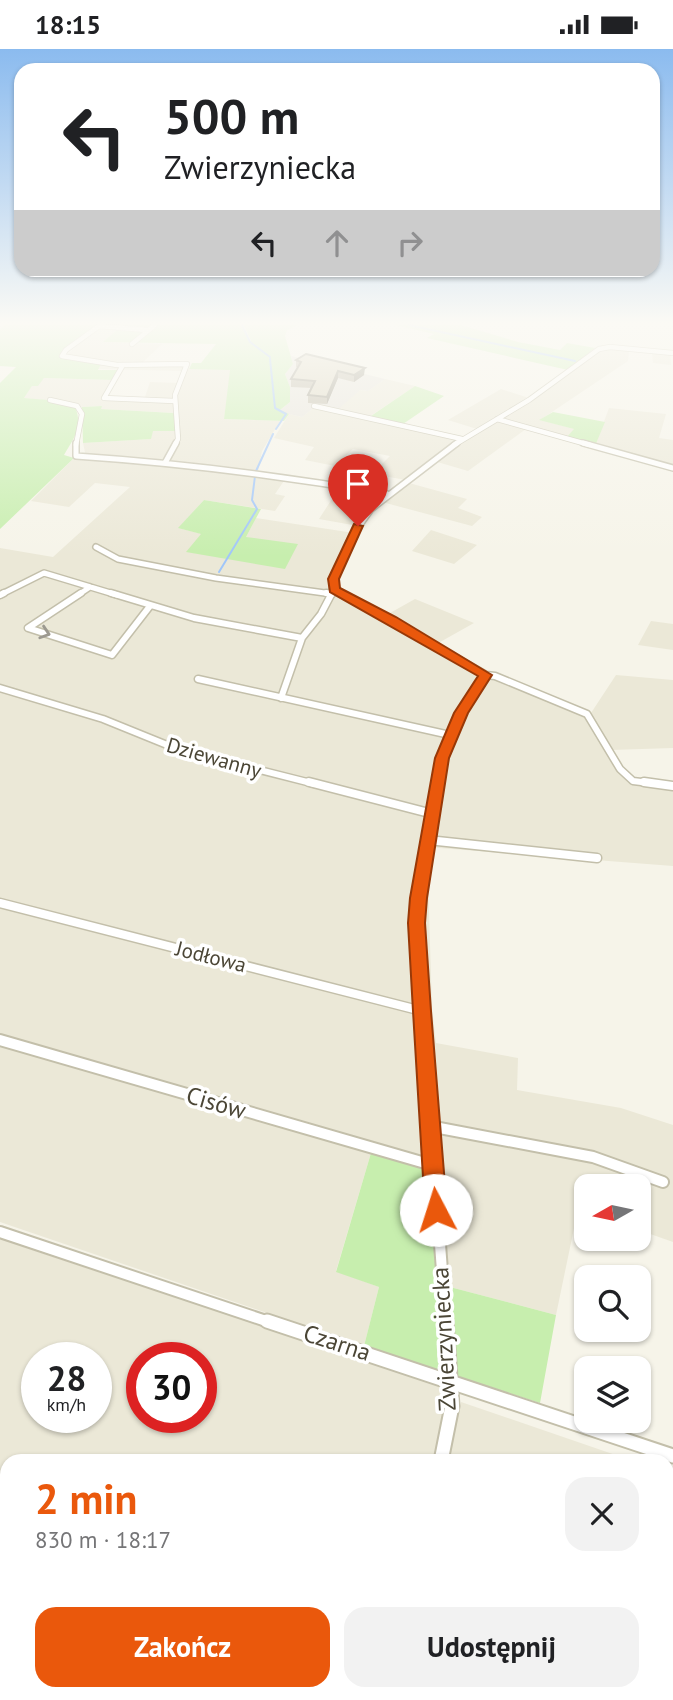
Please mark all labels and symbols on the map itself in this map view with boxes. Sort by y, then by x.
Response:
pin [328,454,388,526]
one-way arrow [39,625,51,640]
street label: Dziewanny [164,731,265,784]
street label: Jodłowa [172,935,249,978]
street label: Cisów [183,1079,250,1126]
position arrow [399,1173,473,1247]
north arrow [574,1174,651,1251]
street label: Zwierzyniecka [424,1266,463,1412]
street label: Czarna [300,1317,375,1368]
speed limit sign: 30 [126,1342,217,1433]

